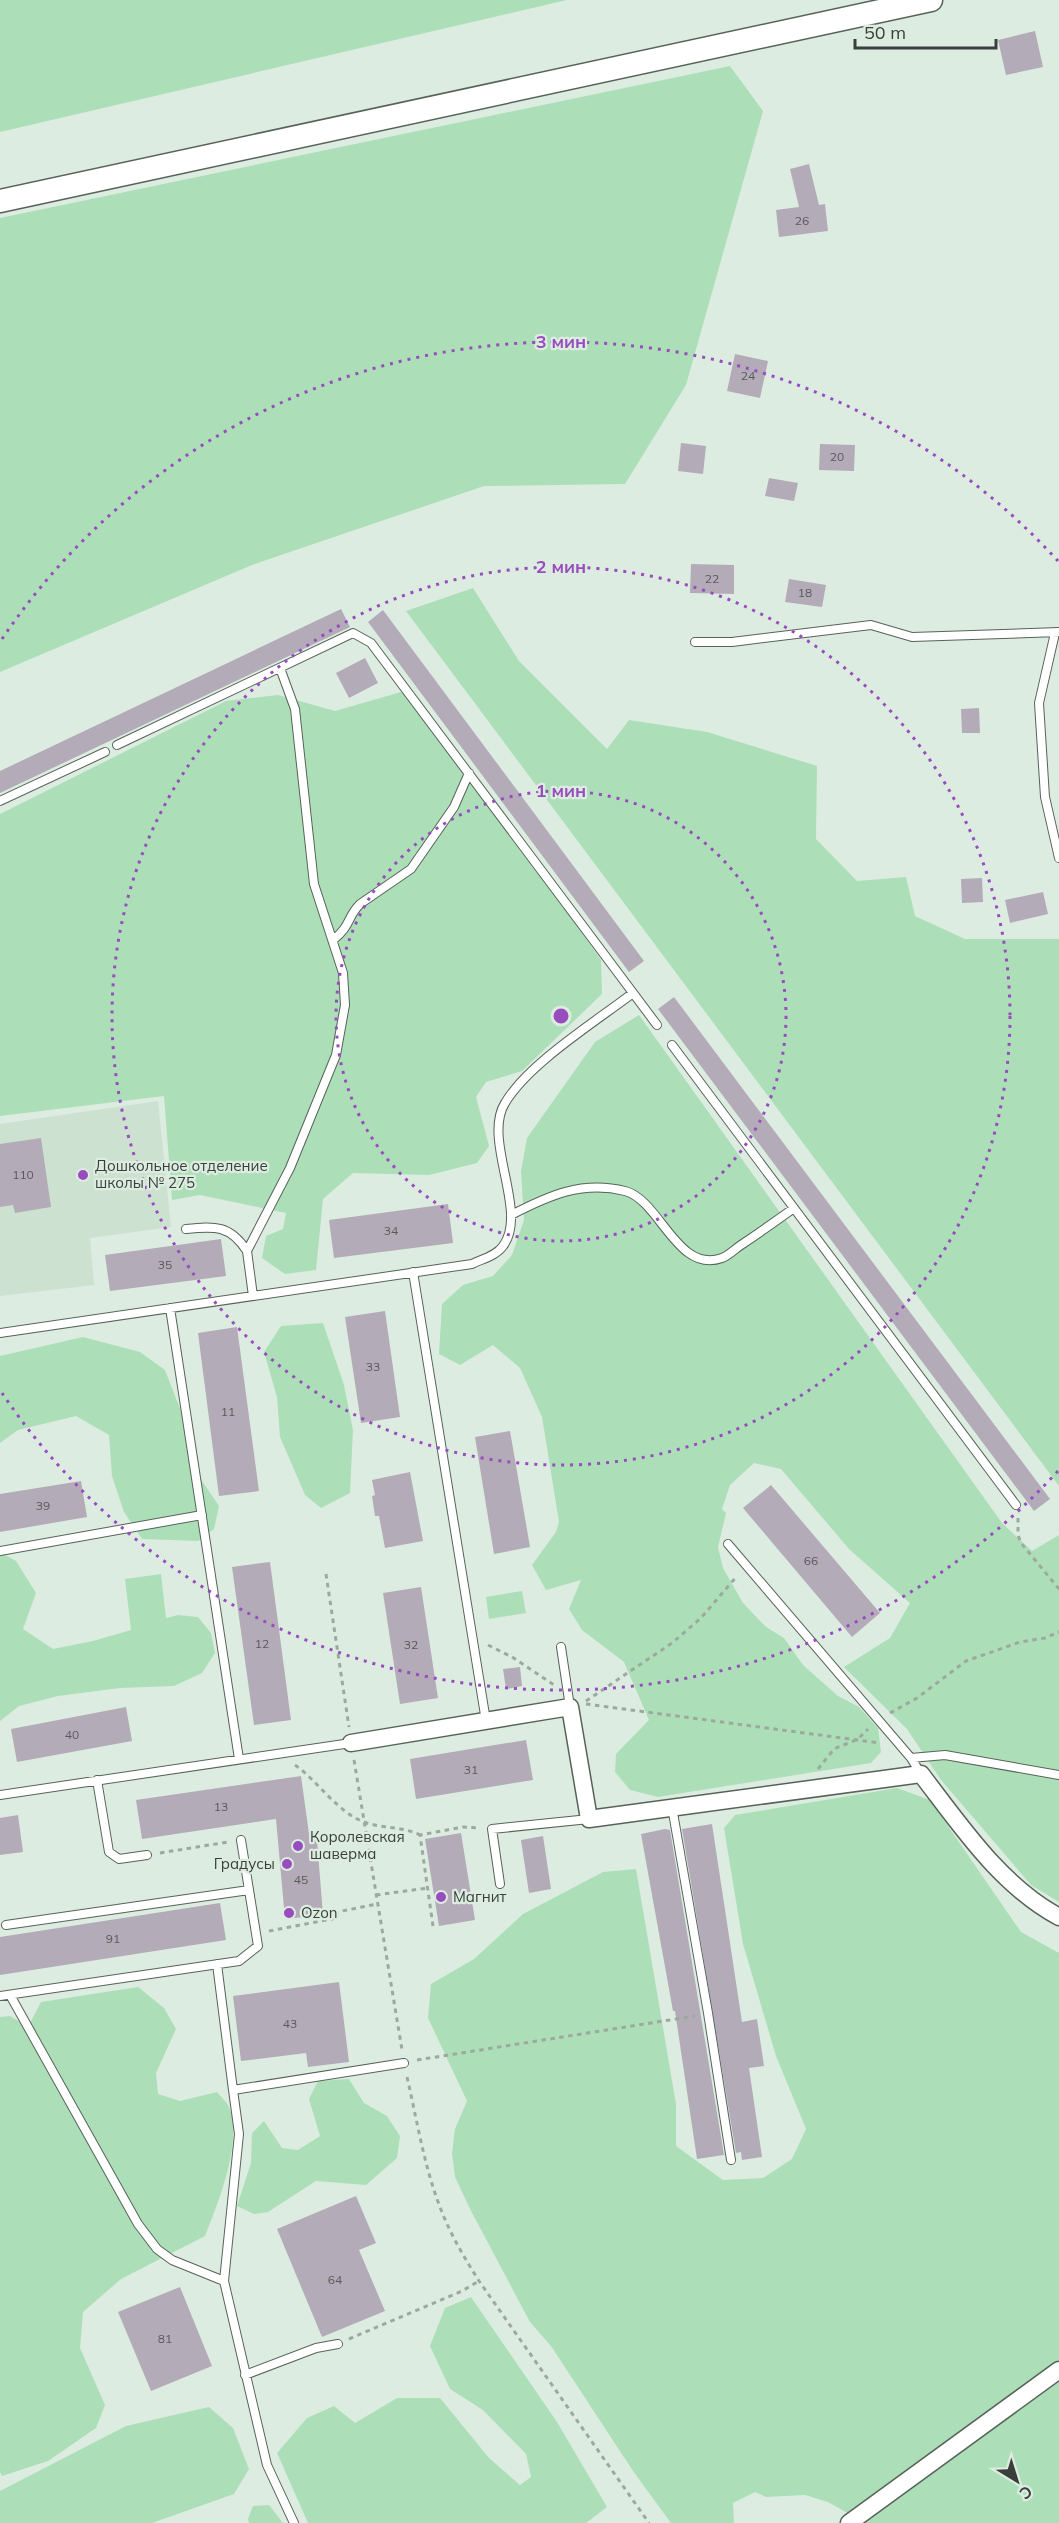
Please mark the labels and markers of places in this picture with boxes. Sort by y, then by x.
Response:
centre of rings [551,1006,571,1026]
place label: Дошкольное отделение школы № 275 [95,1156,268,1192]
marker: Дошкольное отделение школы № 275 [76,1168,90,1182]
place label: Королевская шаверма [310,1827,405,1863]
marker: Королевская шаверма [291,1839,305,1853]
place label: Градусы [214,1854,275,1873]
marker: Градусы [280,1857,294,1871]
place label: Магнит [453,1887,507,1906]
marker: Магнит [434,1890,448,1904]
place label: Ozon [301,1903,338,1922]
marker: Ozon [282,1906,296,1920]

